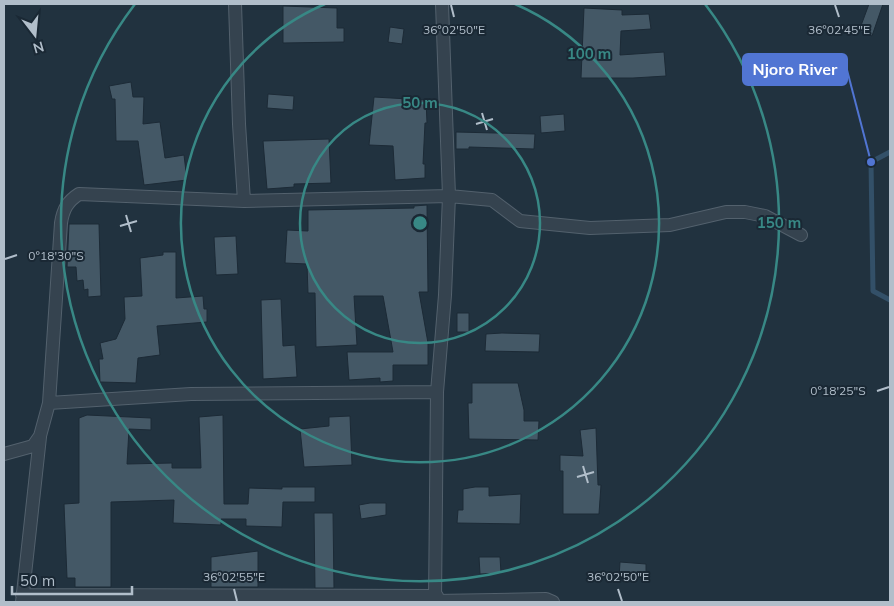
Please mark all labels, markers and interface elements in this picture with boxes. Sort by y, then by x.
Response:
north arrow [10,10,60,60]
text: 36°02'50"E [423,22,485,37]
text: 36°02'45"E [808,22,870,37]
text: N [31,37,46,58]
text: 100 m [567,44,611,63]
callout: Njoro River [743,54,847,85]
text: Njoro River [753,59,838,79]
text: 50 m [402,93,438,112]
text: 150 m [757,213,801,232]
centre of rings [411,214,429,232]
text: 0°18'30"S [28,248,84,263]
text: 0°18'25"S [810,383,866,398]
scale bar [12,564,132,596]
text: 36°02'55"E [203,569,265,584]
text: 36°02'50"E [587,569,649,584]
text: 50 m [20,571,55,590]

